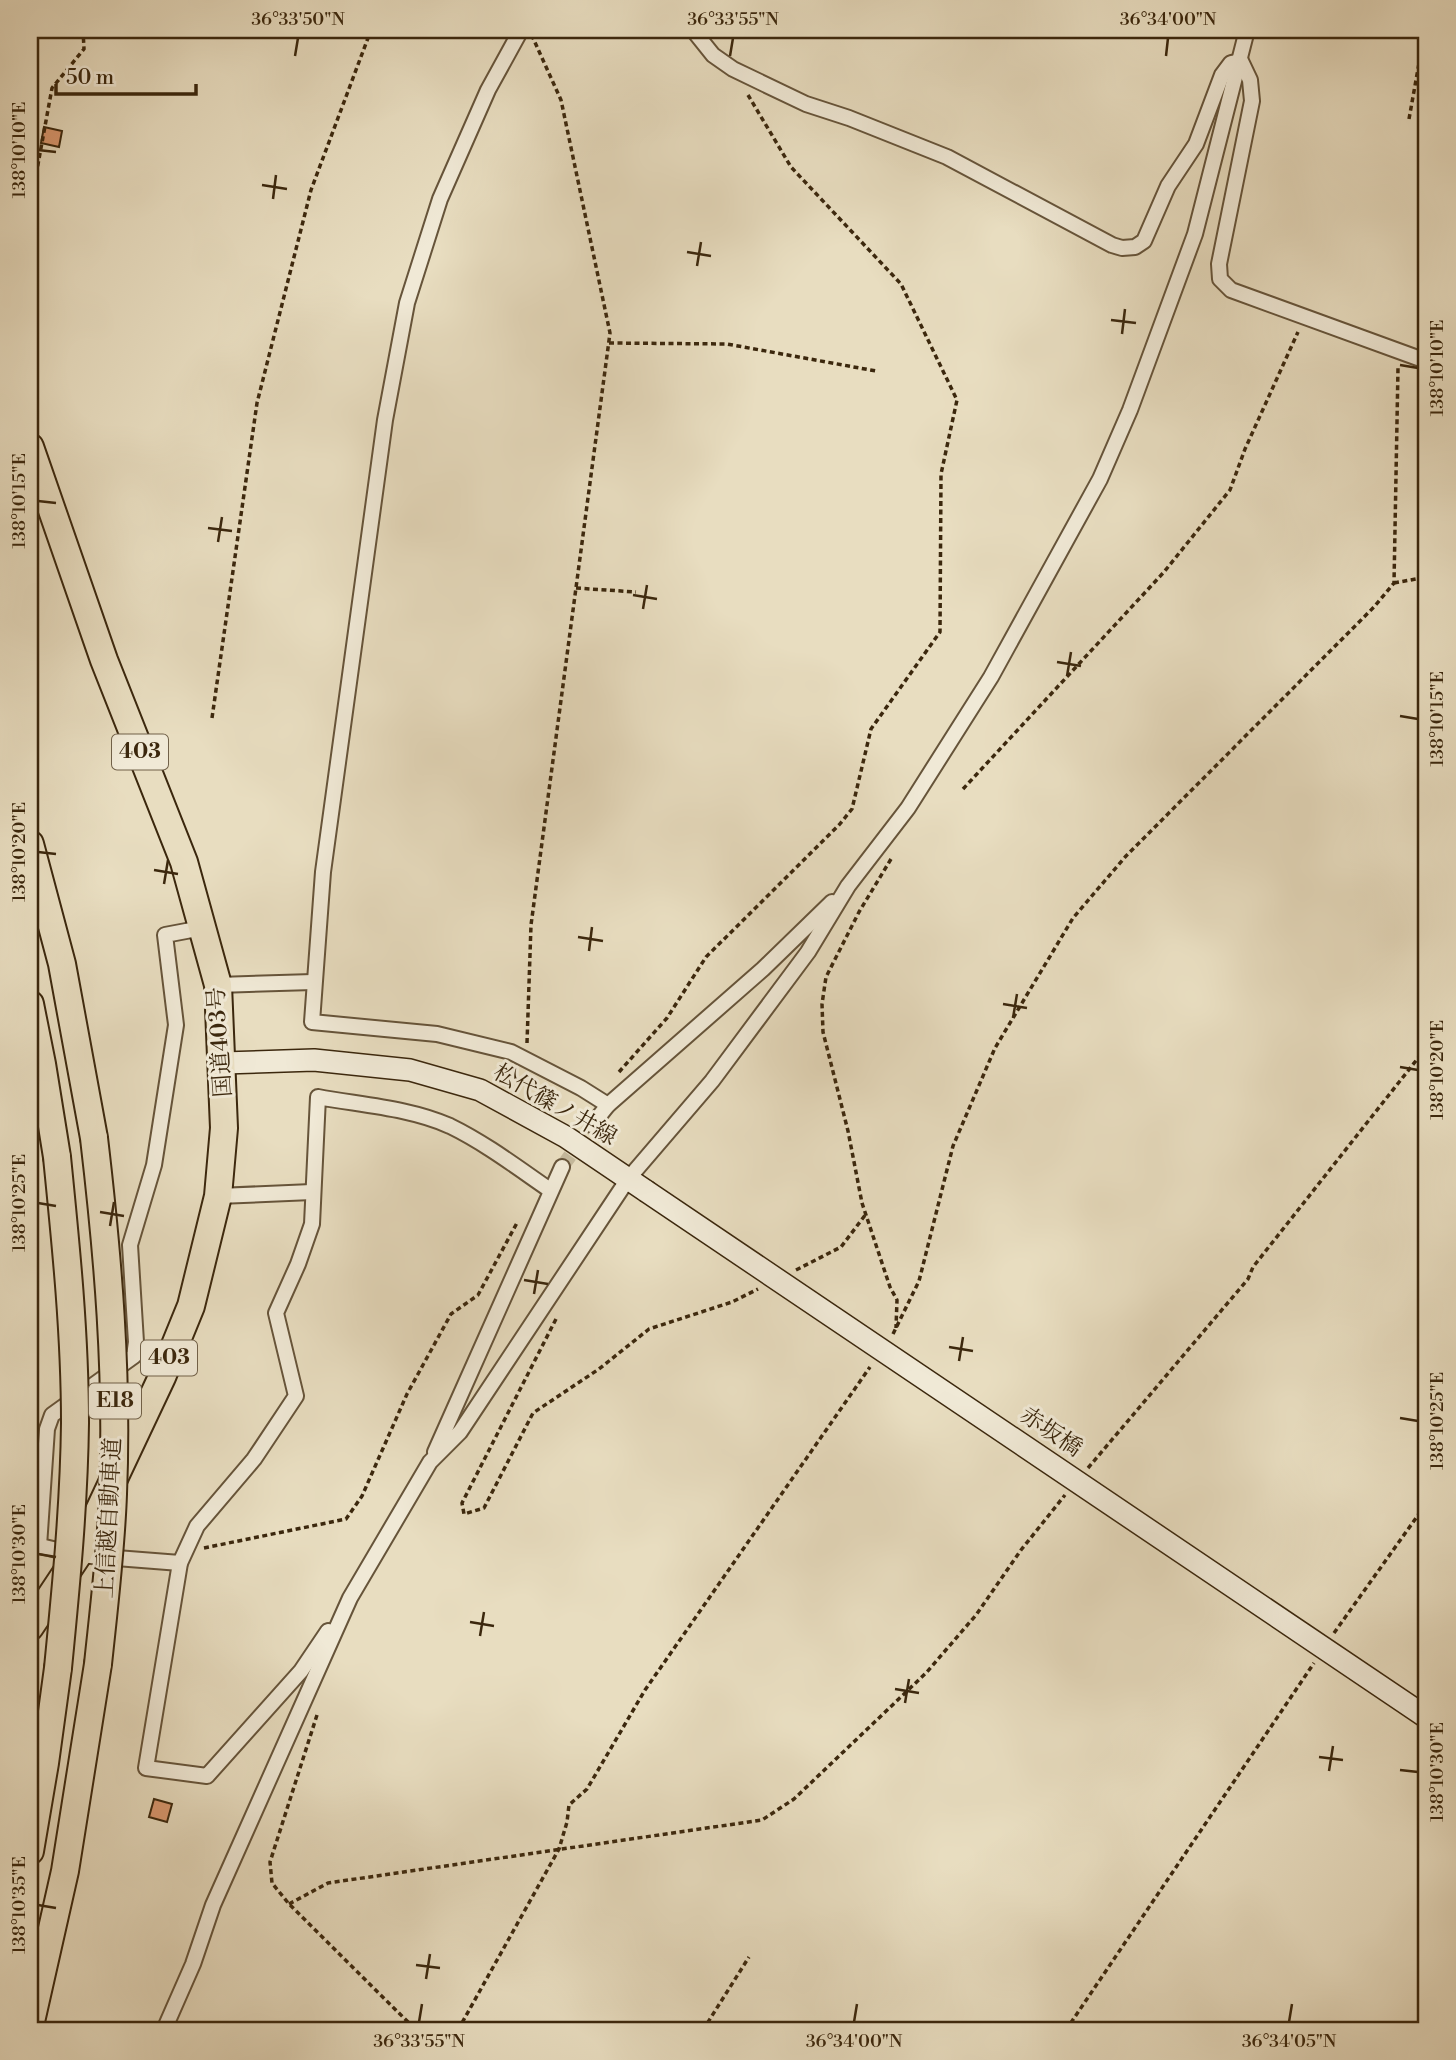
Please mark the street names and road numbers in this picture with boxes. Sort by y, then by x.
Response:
road number: 403 [112,734,168,770]
street label: 国道403号 [202,986,238,1098]
street label: 松代篠ノ井線 [488,1058,622,1152]
road number: 403 [141,1340,197,1376]
road number: E18 [89,1384,141,1418]
street label: 赤坂橋 [1015,1401,1087,1463]
street label: 上信越自動車道 [91,1437,127,1599]

